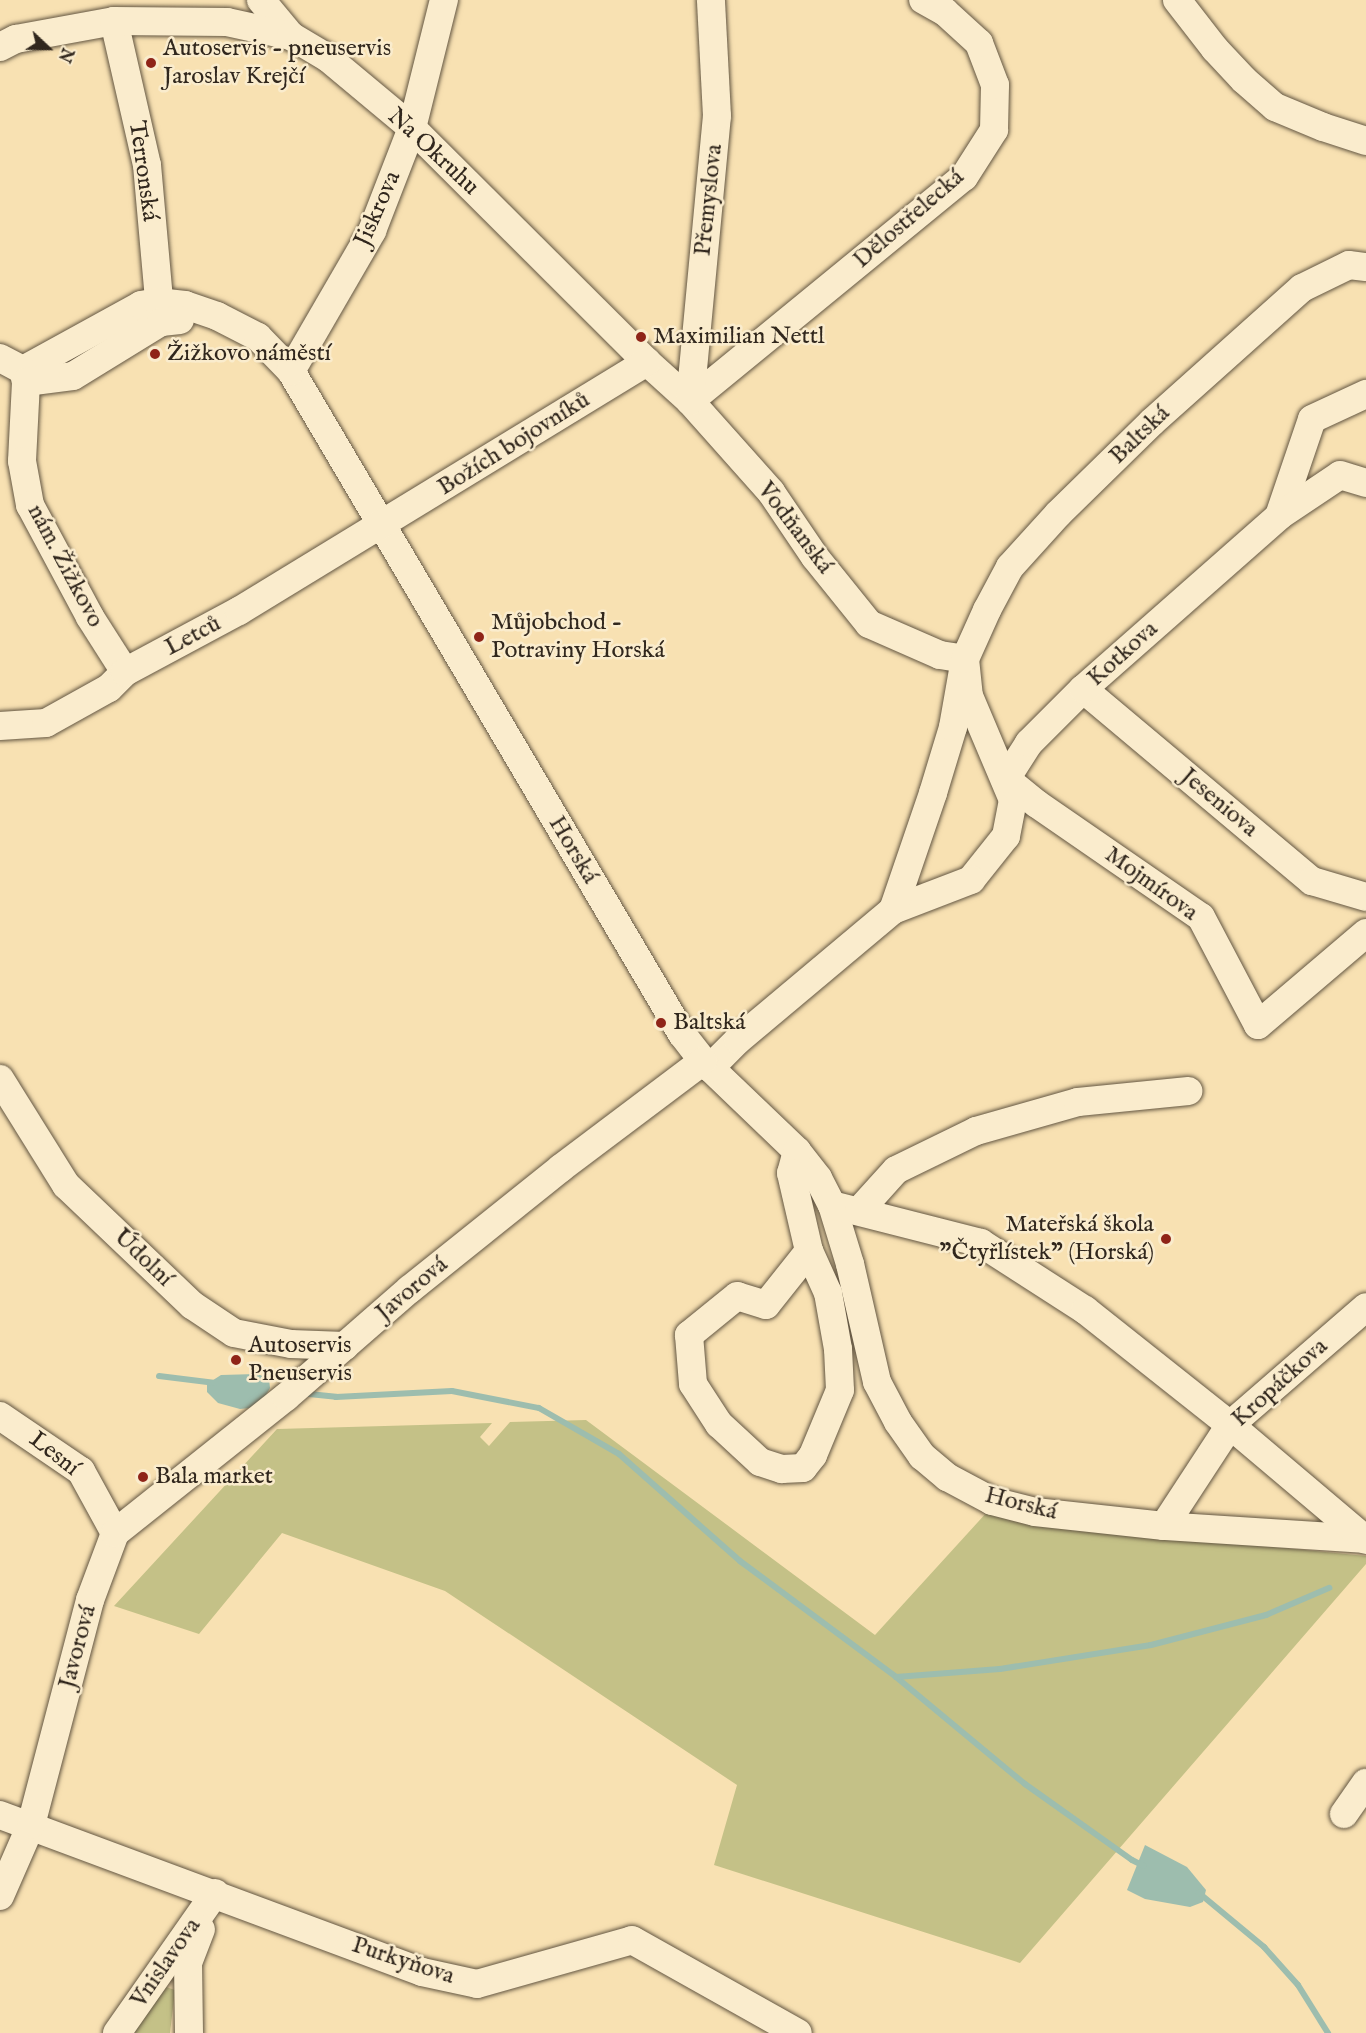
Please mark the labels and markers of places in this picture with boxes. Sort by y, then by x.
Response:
place label: Autoservis - pneuservis Jaroslav Krejčí [163,35,391,91]
marker: Autoservis - pneuservis Jaroslav Krejčí [144,56,158,70]
place label: Maximilian Nettl [653,323,825,351]
marker: Maximilian Nettl [634,330,648,344]
place label: Žižkovo náměstí [167,340,331,368]
marker: Žižkovo náměstí [148,347,162,361]
place label: Můjobchod - Potraviny Horská [491,609,665,665]
marker: Můjobchod - Potraviny Horská [472,630,486,644]
place label: Baltská [673,1009,746,1037]
marker: Baltská [654,1016,668,1030]
place label: Mateřská škola "Čtyřlístek" (Horská) [940,1211,1154,1267]
marker: Mateřská škola "Čtyřlístek" (Horská) [1159,1232,1173,1246]
place label: Autoservis Pneuservis [248,1332,352,1388]
marker: Autoservis Pneuservis [229,1353,243,1367]
place label: Bala market [155,1463,273,1491]
marker: Bala market [136,1470,150,1484]

